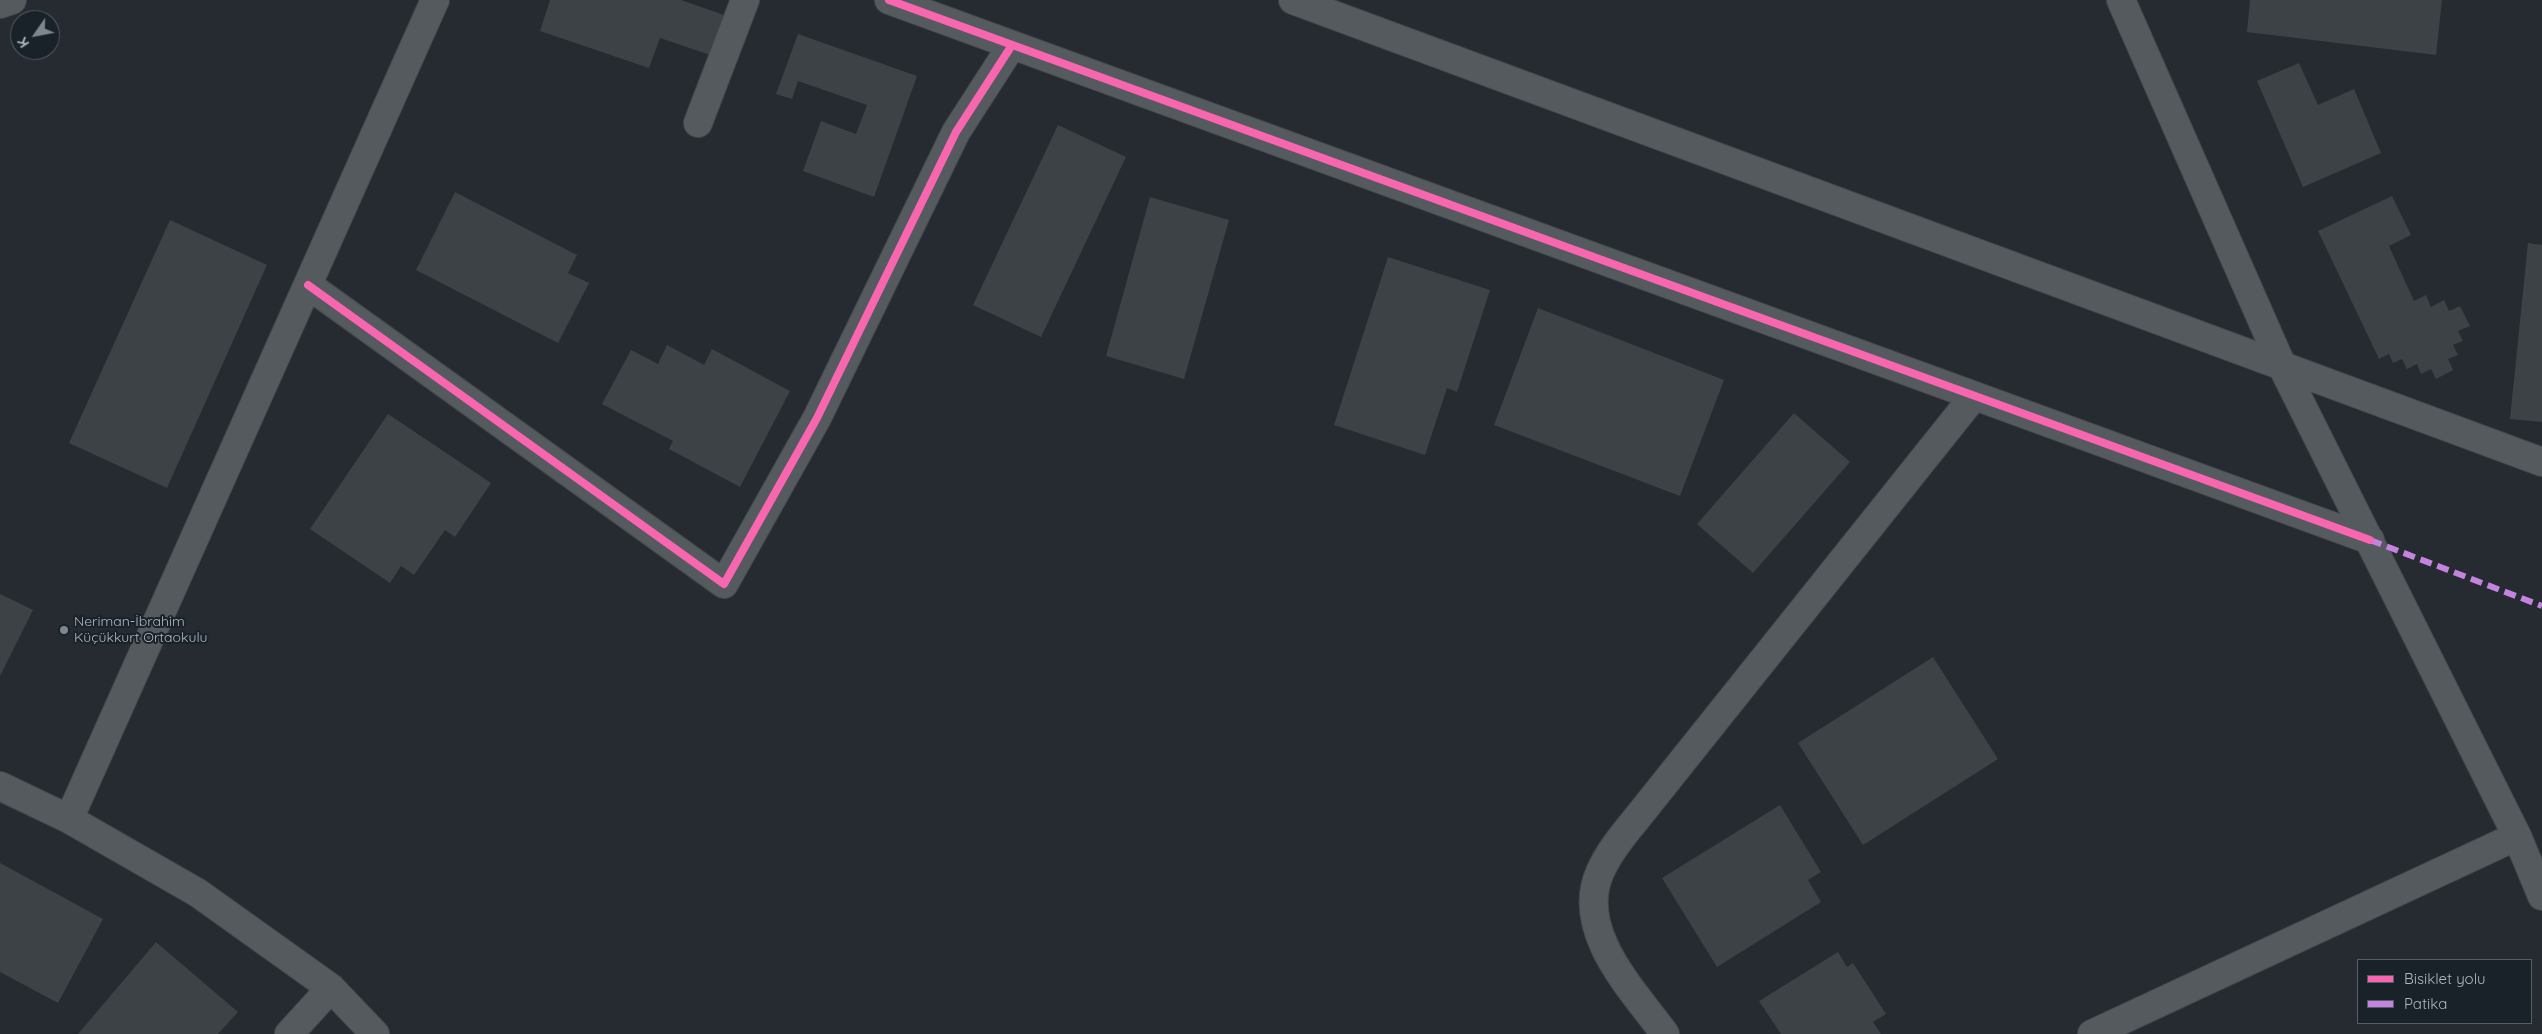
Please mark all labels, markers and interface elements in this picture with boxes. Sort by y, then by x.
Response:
north arrow [10,10,60,60]
text: K [13,34,33,51]
place label: Neriman-İbrahim Küçükkurt Ortaokulu [74,614,208,646]
marker: Neriman-İbrahim Küçükkurt Ortaokulu [58,624,70,636]
legend [2357,959,2532,1024]
text: Bisiklet yolu [2404,969,2486,988]
text: Patika [2404,994,2447,1013]

